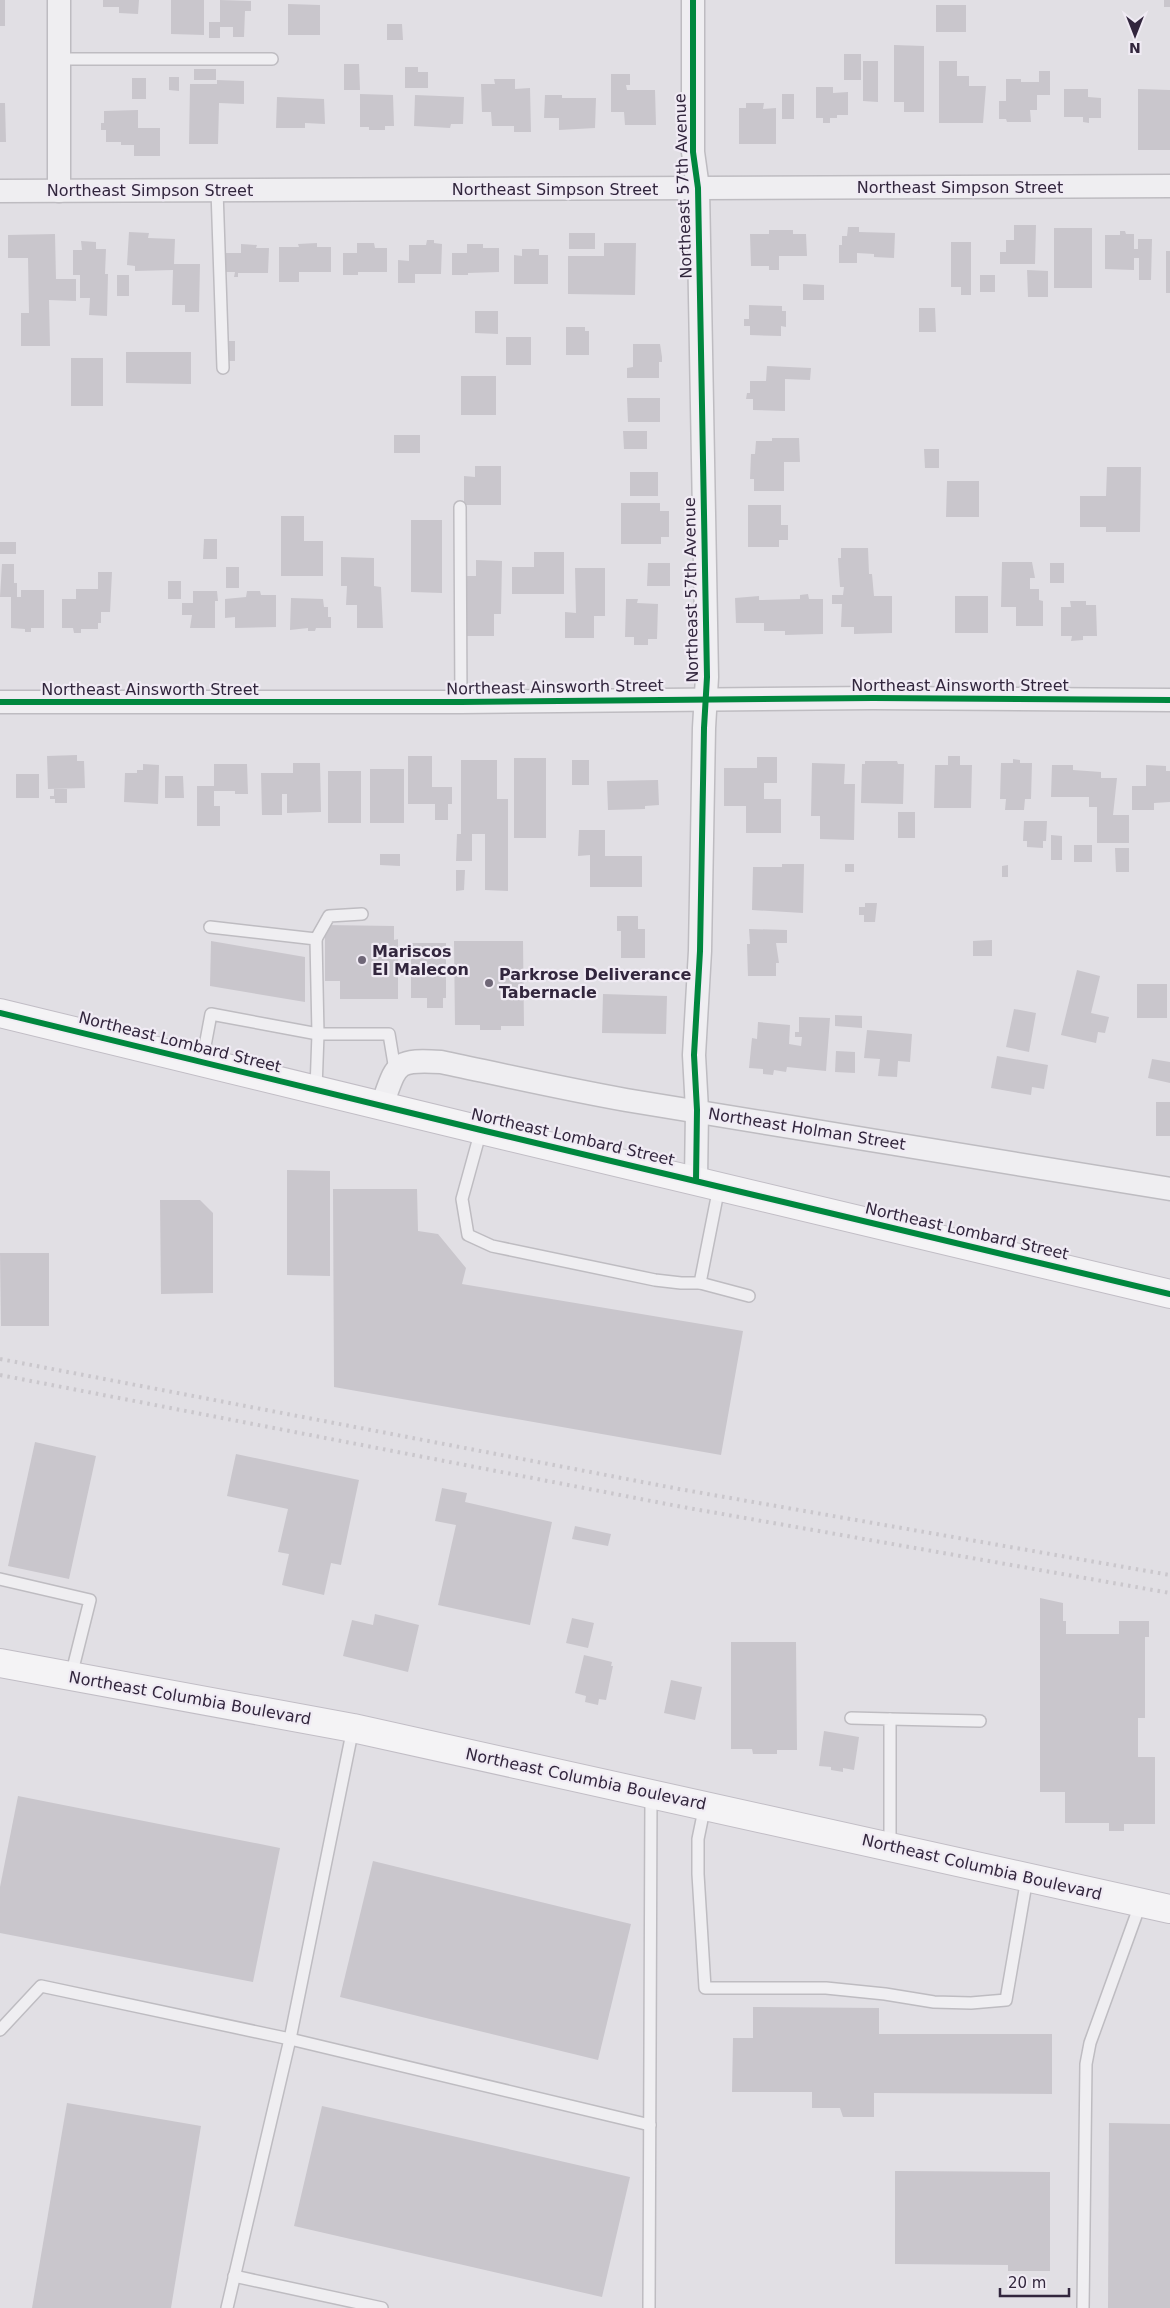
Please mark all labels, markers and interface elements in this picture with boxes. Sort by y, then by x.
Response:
north arrow [1110,10,1160,60]
text: N [1129,40,1141,56]
street label: Northeast 57th Avenue [670,93,696,279]
street label: Northeast Simpson Street [857,178,1063,197]
street label: Northeast Simpson Street [452,180,658,199]
street label: Northeast Simpson Street [47,181,253,200]
street label: Northeast 57th Avenue [680,497,702,683]
street label: Northeast Ainsworth Street [446,676,664,698]
street label: Northeast Ainsworth Street [851,676,1069,695]
street label: Northeast Ainsworth Street [41,680,259,699]
place label: Mariscos El Malecon [372,942,469,979]
marker: Mariscos El Malecon [356,954,368,966]
place label: Parkrose Deliverance Tabernacle [499,965,691,1002]
marker: Parkrose Deliverance Tabernacle [483,977,495,989]
street label: Northeast Lombard Street [77,1008,283,1076]
street label: Northeast Lombard Street [469,1104,677,1170]
street label: Northeast Holman Street [707,1104,907,1154]
street label: Northeast Lombard Street [863,1198,1071,1264]
street label: Northeast Columbia Boulevard [67,1667,313,1729]
street label: Northeast Columbia Boulevard [464,1744,708,1814]
street label: Northeast Columbia Boulevard [860,1830,1104,1904]
scale bar [1000,2266,1069,2298]
text: 20 m [1008,2274,1046,2292]

